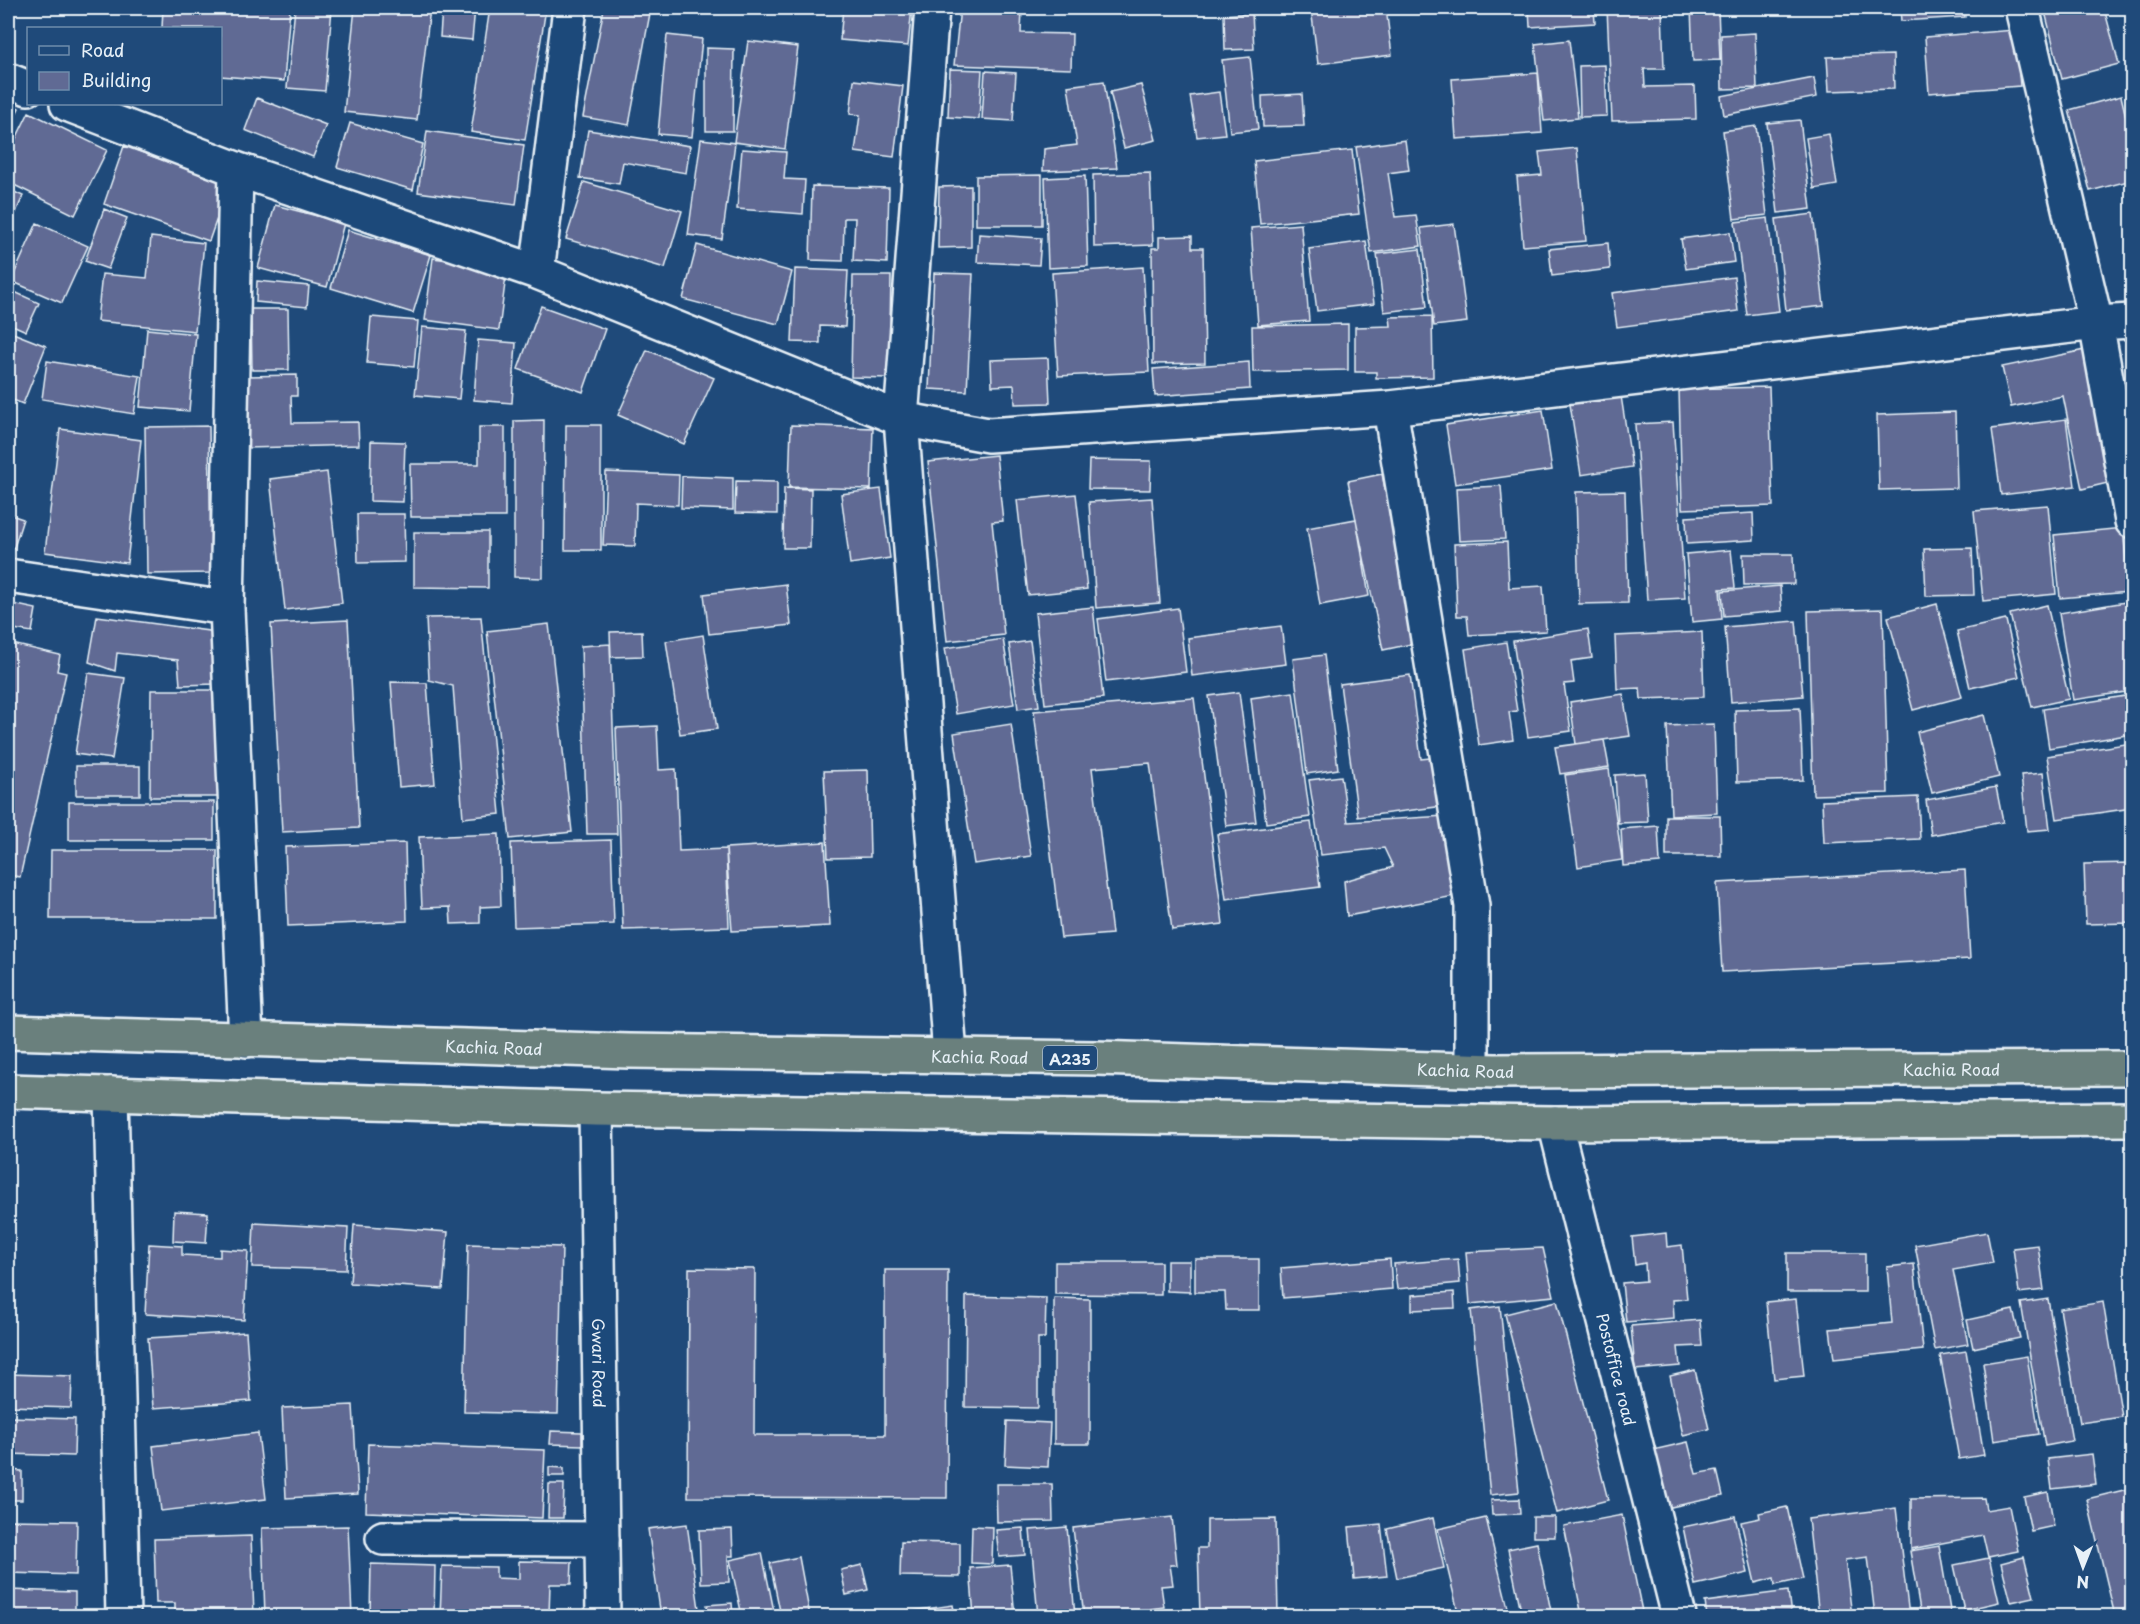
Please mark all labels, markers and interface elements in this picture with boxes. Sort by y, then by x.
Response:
legend [27,27,222,105]
text: Road [81,36,125,63]
text: Building [81,66,151,93]
street label: Kachia Road [445,1033,543,1060]
street label: Kachia Road [931,1044,1029,1069]
road number: A235 [1043,1046,1097,1070]
street label: Kachia Road [1416,1056,1514,1083]
street label: Kachia Road [1903,1057,2000,1081]
street label: Postoffice road [1591,1310,1643,1428]
street label: Gwari Road [587,1318,612,1408]
north arrow [2053,1537,2113,1597]
text: N [2076,1571,2089,1595]

